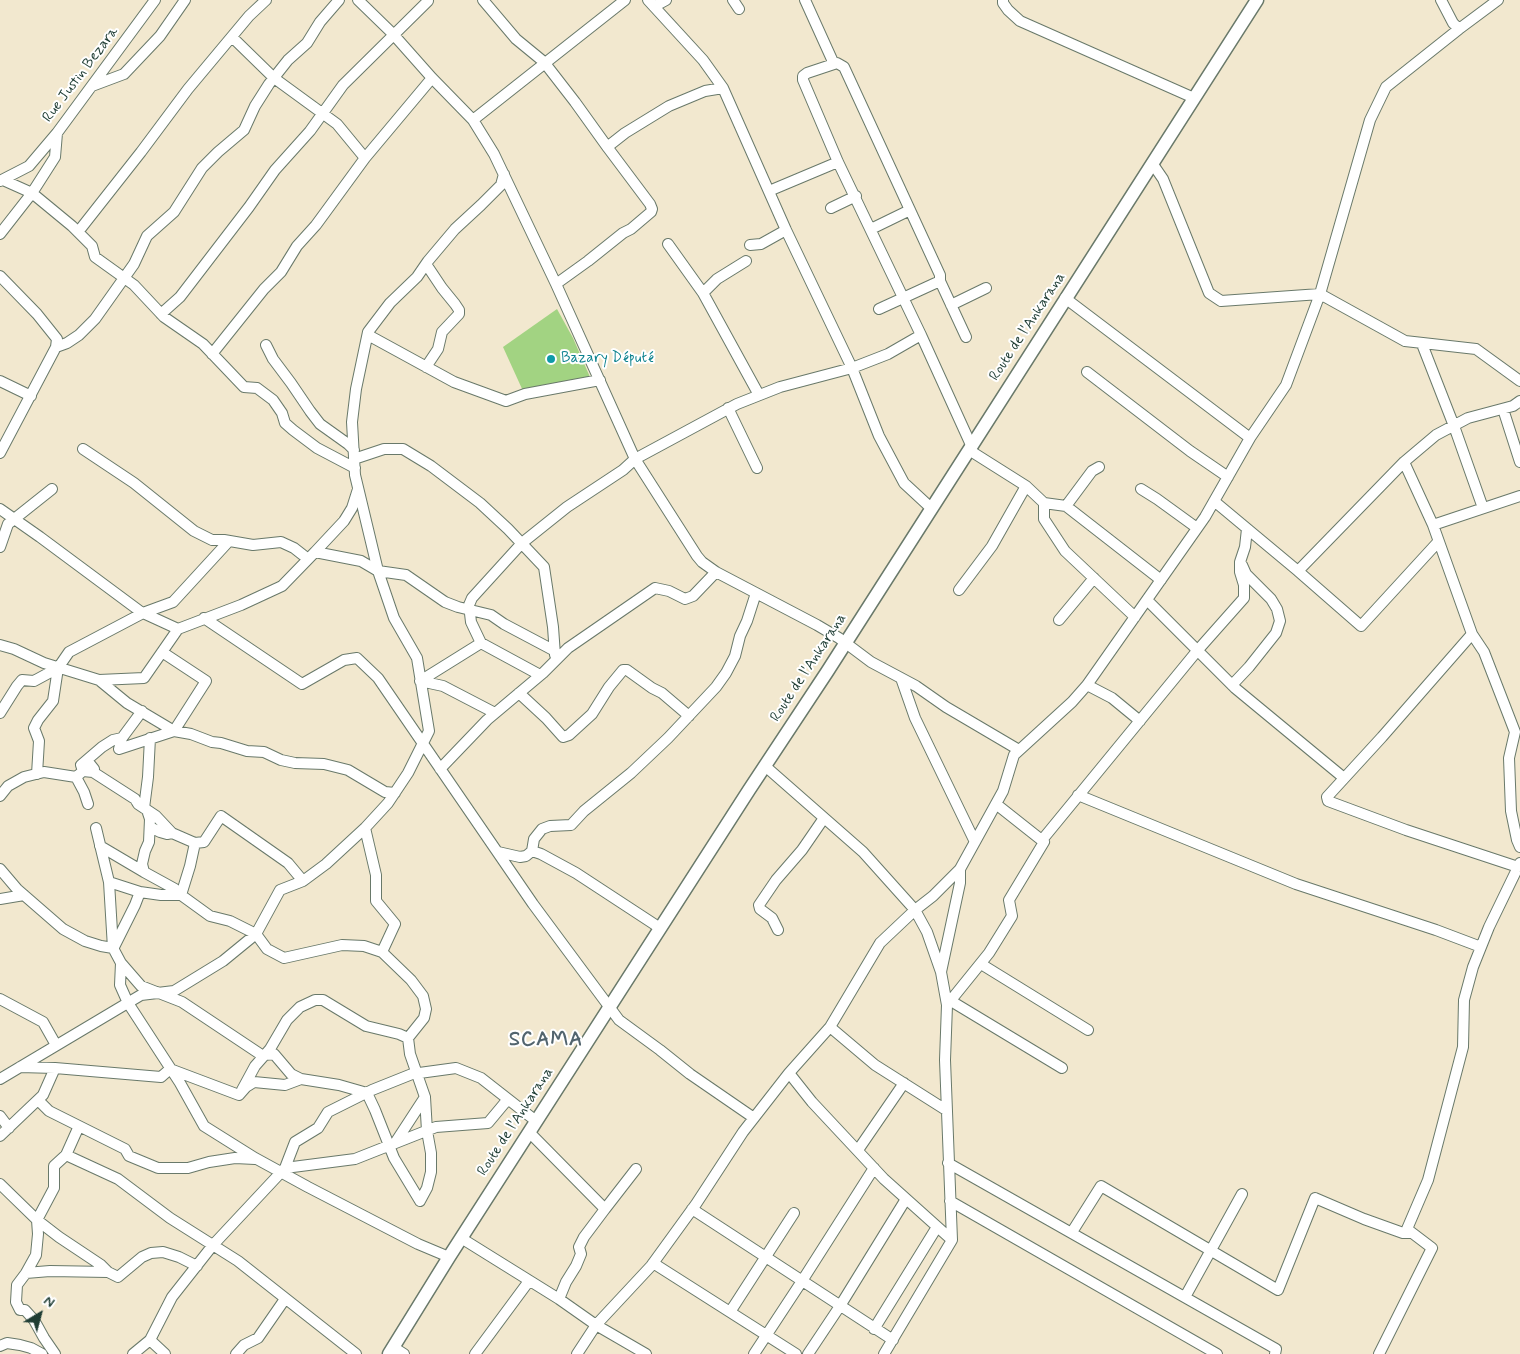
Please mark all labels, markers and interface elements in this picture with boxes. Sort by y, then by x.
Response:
street label: Rue Justin Bezara [39,24,123,126]
street label: Route de l'Ankarana [986,269,1070,385]
place label: Bazary Député [561,350,654,368]
marker: Bazary Député [545,353,557,365]
street label: Route de l'Ankarana [767,610,851,726]
district label: SCAMA [510,1029,582,1053]
street label: Route de l'Ankarana [474,1064,558,1180]
north arrow [15,1289,65,1339]
text: N [40,1292,58,1312]

